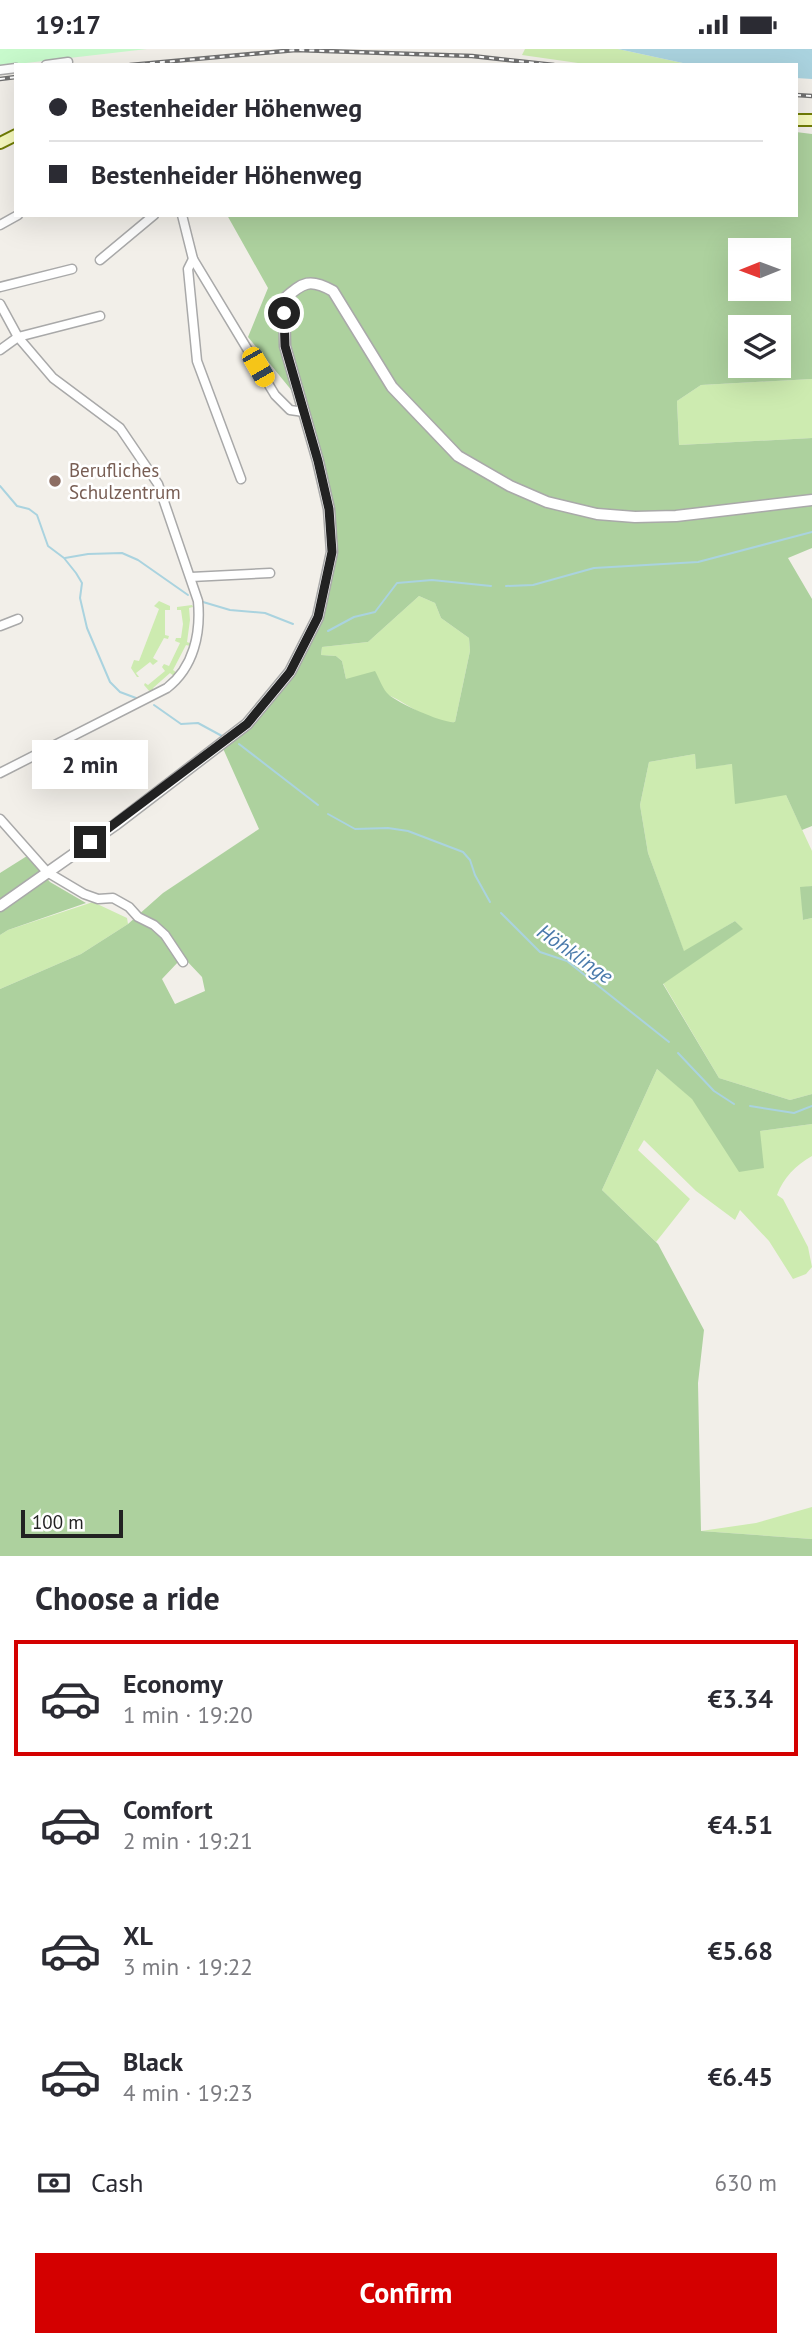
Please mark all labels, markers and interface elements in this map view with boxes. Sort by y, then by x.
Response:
text: 19:17 [35,8,101,41]
text: Bestenheider Höhenweg [91,91,362,124]
text: Bestenheider Höhenweg [91,158,362,191]
north arrow [728,238,791,301]
map controls [728,238,791,378]
route start [268,297,300,329]
button: layers [728,315,791,378]
car [239,344,278,390]
place label: Berufliches Schulzentrum [69,458,181,504]
marker: Berufliches Schulzentrum [47,473,63,489]
callout: 2 min [32,741,148,789]
text: 2 min [62,750,118,779]
route end [74,826,106,858]
water label: Höhklinge [532,918,619,990]
scale bar [21,1507,122,1539]
text: 100 m [32,1510,84,1534]
text: Choose a ride [35,1577,220,1619]
icon: car [39,1667,102,1730]
text: Economy [123,1667,223,1700]
text: €3.34 [708,1682,773,1715]
text: 1 min · 19:20 [123,1700,253,1729]
icon: car [39,1793,102,1856]
text: Comfort [123,1793,213,1826]
text: €4.51 [708,1808,773,1841]
text: 2 min · 19:21 [123,1826,253,1855]
icon: car [39,1919,102,1982]
text: XL [123,1919,153,1952]
text: €5.68 [708,1934,773,1967]
text: 3 min · 19:22 [123,1952,253,1981]
icon: car [39,2045,102,2108]
text: Black [123,2045,183,2078]
text: €6.45 [708,2060,773,2093]
text: 4 min · 19:23 [123,2078,253,2107]
icon: cash [35,2164,73,2202]
text: Cash [91,2166,143,2199]
text: 630 m [715,2168,777,2197]
button: Confirm [35,2253,777,2333]

